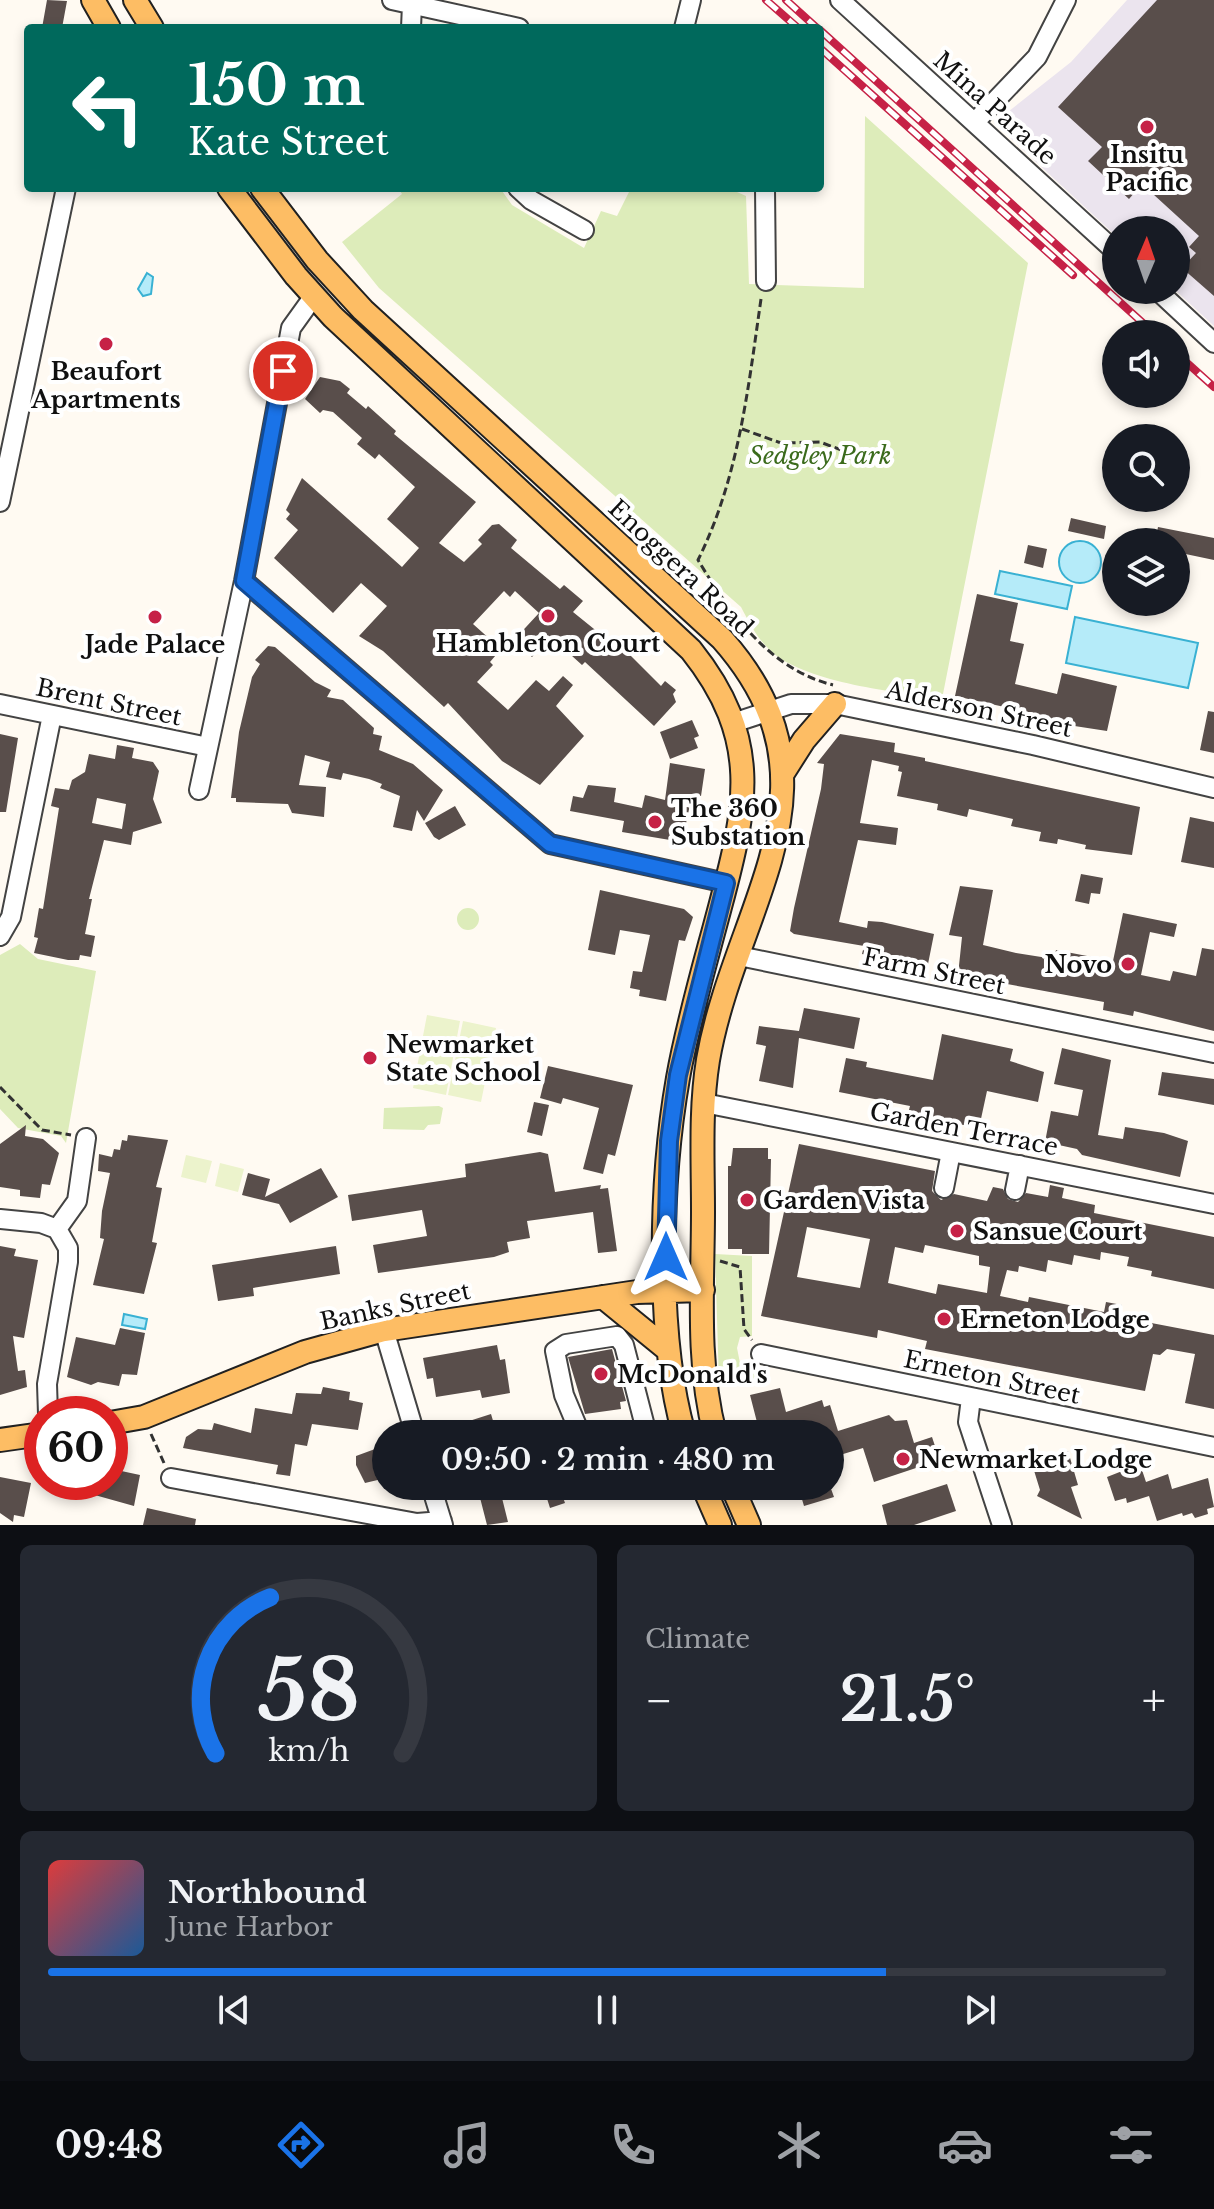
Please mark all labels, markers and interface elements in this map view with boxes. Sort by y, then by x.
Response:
street label: Mina Parade [928,45,1062,171]
text: 150 m [188,51,365,120]
icon: left [56,56,160,160]
marker: Insitu Pacific [1138,118,1156,136]
text: Kate Street [188,120,389,165]
place label: Insitu Pacific [1105,140,1189,197]
north arrow [1102,216,1190,304]
map controls [1102,216,1190,616]
button: sound [1102,320,1190,408]
marker: Beaufort Apartments [97,335,115,353]
pin [249,337,317,405]
icon: arrive [261,349,305,393]
place label: Beaufort Apartments [30,357,181,414]
button: search [1102,424,1190,512]
park label: Sedgley Park [749,441,891,470]
street label: Enoggera Road [603,494,759,642]
button: layers [1102,528,1190,616]
marker: Hambleton Court [539,607,557,625]
marker: Jade Palace [146,608,164,626]
place label: Hambleton Court [436,629,661,658]
place label: Jade Palace [80,630,225,659]
street label: Brent Street [34,672,184,732]
street label: Alderson Street [882,675,1075,743]
place label: The 360 Substation [671,794,806,851]
marker: The 360 Substation [646,813,664,831]
street label: Farm Street [860,942,1008,1000]
place label: Novo [1045,950,1112,979]
marker: Novo [1119,955,1137,973]
place label: Newmarket State School [386,1030,542,1087]
marker: Newmarket State School [361,1049,379,1067]
street label: Garden Terrace [867,1097,1061,1161]
place label: Garden Vista [763,1186,925,1215]
marker: Garden Vista [738,1191,756,1209]
position arrow [624,1215,708,1299]
place label: Sansue Court [973,1217,1143,1246]
marker: Sansue Court [948,1222,966,1240]
street label: Banks Street [317,1276,473,1336]
place label: Erneton Lodge [960,1305,1150,1334]
marker: Erneton Lodge [935,1310,953,1328]
street label: Erneton Street [901,1344,1083,1410]
place label: McDonald's [617,1360,768,1389]
marker: McDonald's [592,1365,610,1383]
speed limit sign: 60 [24,1396,128,1500]
text: 09:50 · 2 min · 480 m [441,1441,775,1478]
place label: Newmarket Lodge [919,1445,1152,1474]
marker: Newmarket Lodge [894,1450,912,1468]
text: Climate [645,1623,750,1655]
text: 58 [257,1639,360,1742]
text: 21.5° [839,1663,975,1737]
text: − [645,1673,673,1728]
text: + [1142,1673,1166,1728]
text: km/h [268,1733,349,1769]
text: Northbound [168,1874,367,1911]
text: June Harbor [168,1911,333,1943]
icon: previous [212,1988,256,2032]
icon: pause [585,1988,629,2032]
icon: next [958,1988,1002,2032]
icon: directions [273,2117,329,2173]
icon: music [439,2117,495,2173]
icon: phone [605,2117,661,2173]
icon: climate [771,2117,827,2173]
icon: car [937,2117,993,2173]
icon: filters [1103,2117,1159,2173]
text: 09:48 [55,2123,163,2168]

